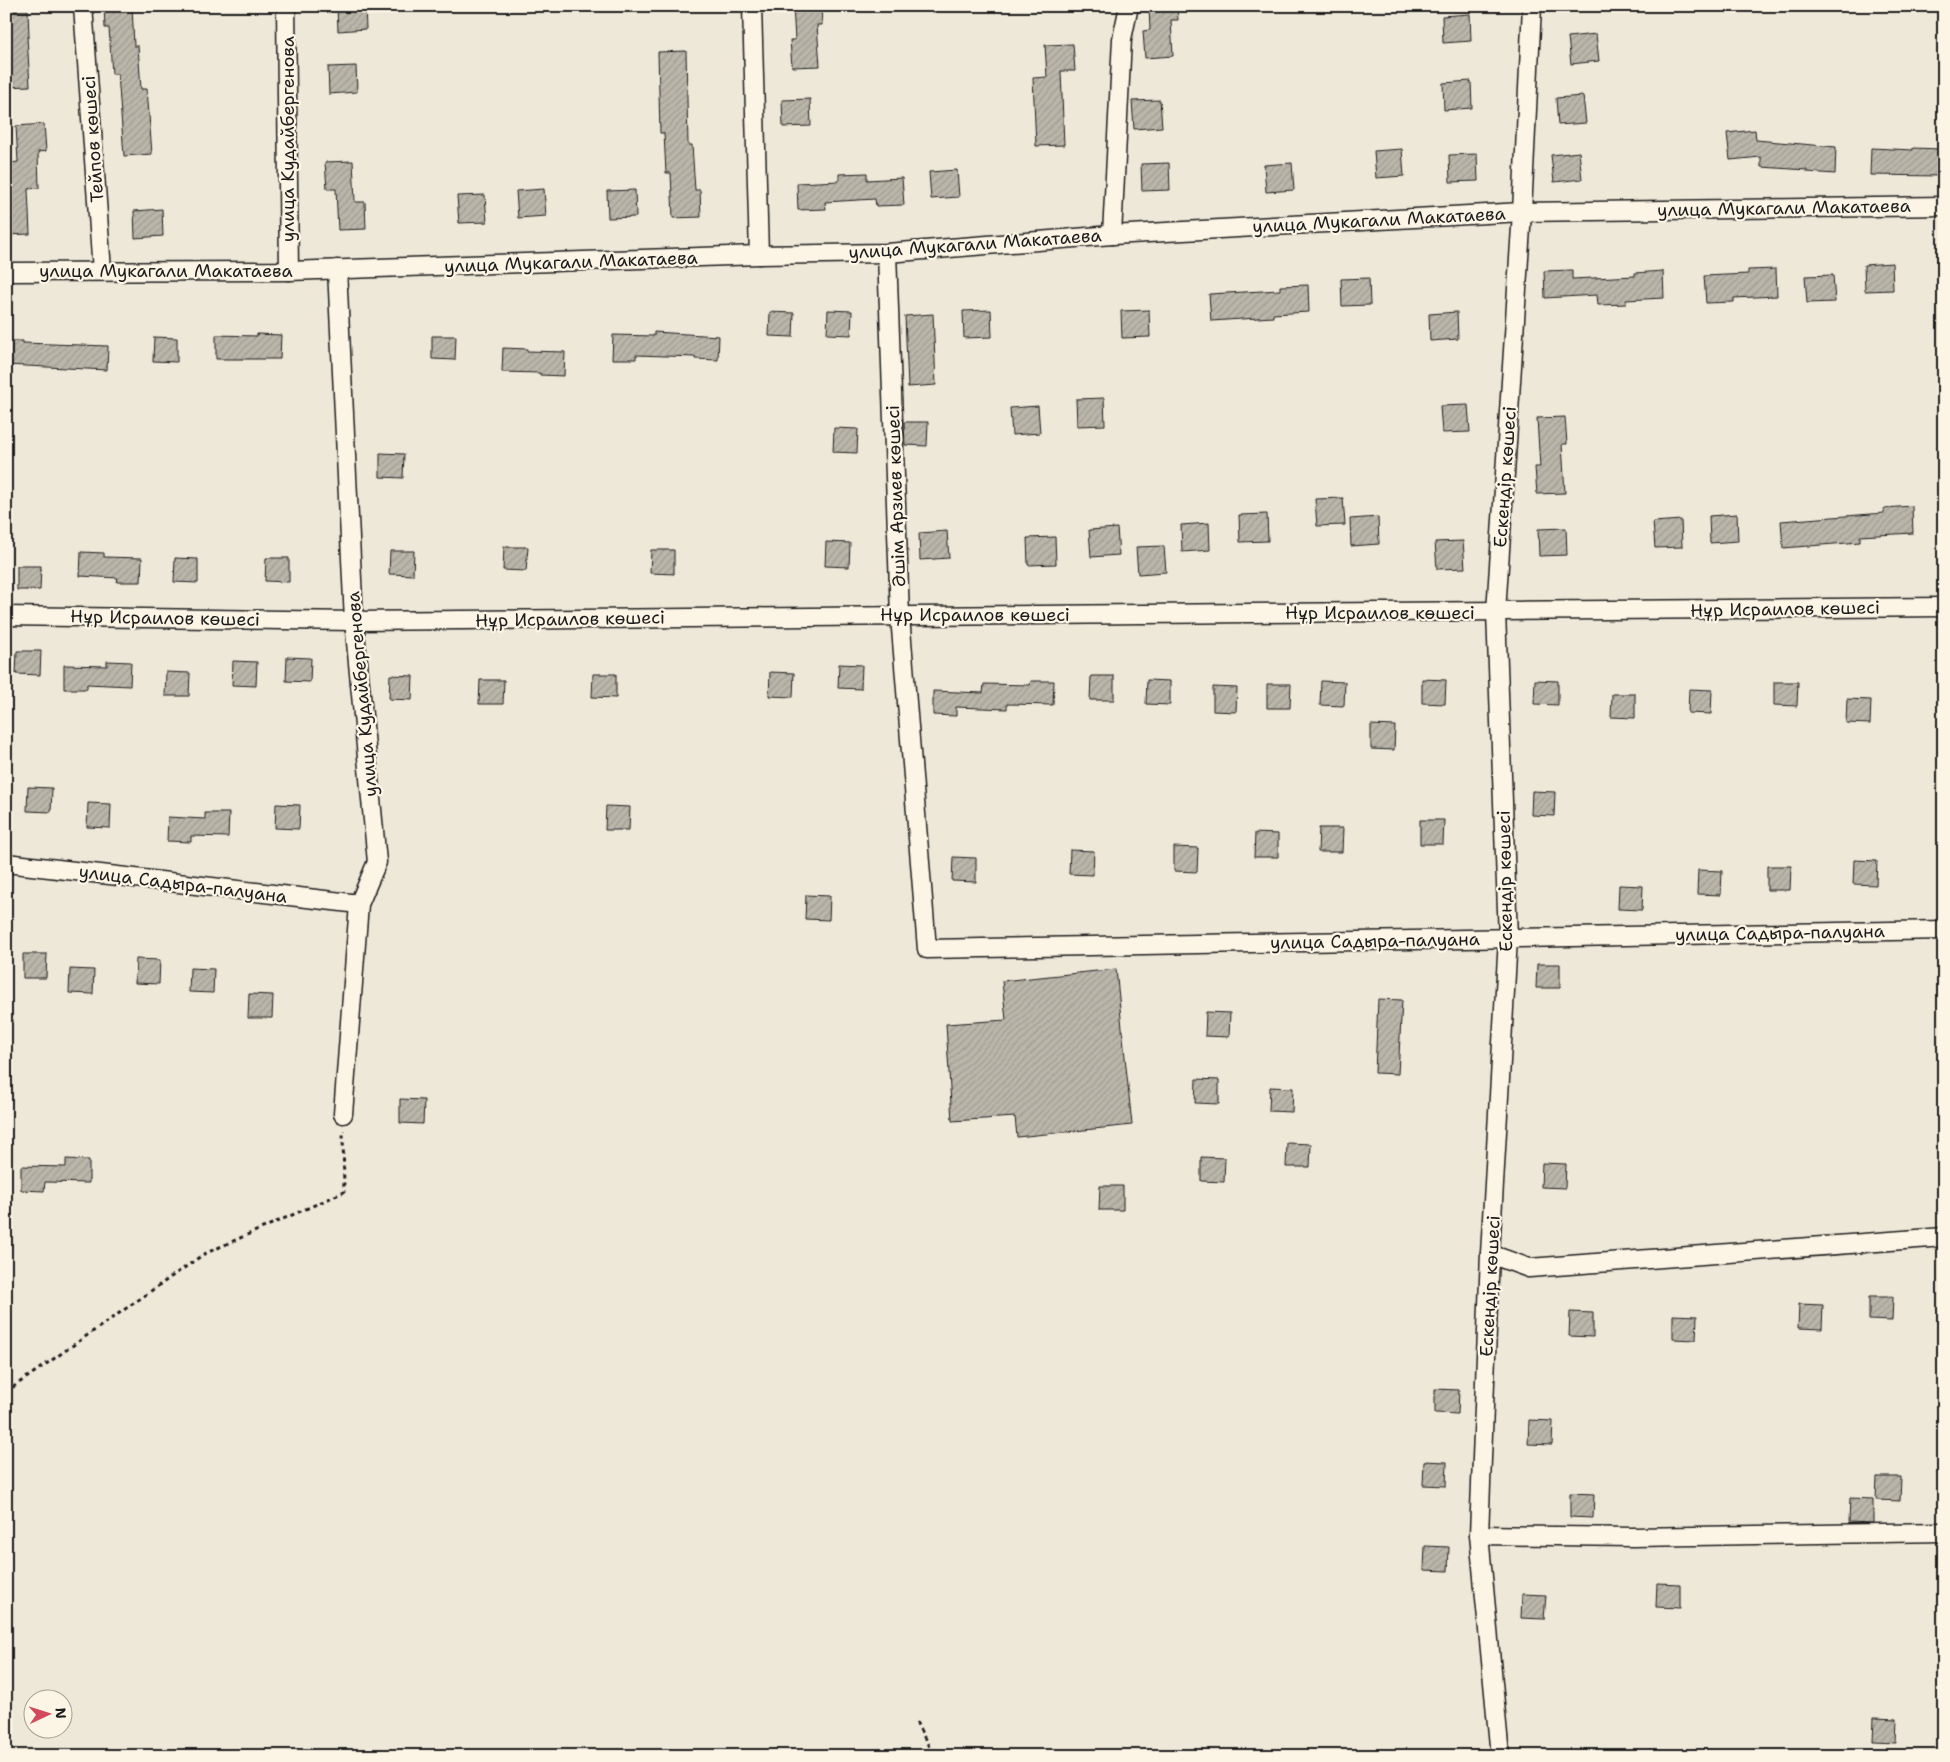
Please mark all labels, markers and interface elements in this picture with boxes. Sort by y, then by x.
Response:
street label: улица Кудайбергенова [276,36,300,242]
street label: Тейпов көшесі [77,75,109,203]
street label: улица Мукагали Макатаева [1657,194,1911,222]
street label: улица Мукагали Макатаева [1252,201,1506,239]
street label: улица Мукагали Макатаева [848,223,1102,265]
street label: улица Мукагали Макатаева [444,246,698,278]
street label: улица Мукагали Макатаева [39,259,293,283]
street label: Әшім Арзиев көшесі [881,405,911,587]
street label: Ескендір көшесі [1488,405,1522,549]
street label: улица Кудайбергенова [341,590,383,798]
street label: Нұр Исраилов көшесі [1690,595,1880,623]
street label: Нұр Исраилов көшесі [1285,601,1475,625]
street label: Нұр Исраилов көшесі [880,603,1070,627]
street label: Нұр Исраилов көшесі [70,604,260,632]
street label: Нұр Исраилов көшесі [475,605,665,633]
street label: Ескендір көшесі [1492,810,1518,952]
street label: улица Садыра-палуана [77,859,289,909]
street label: улица Садыра-палуана [1675,919,1885,947]
street label: улица Садыра-палуана [1270,927,1480,955]
street label: Ескендір көшесі [1474,1215,1506,1357]
north arrow [22,1690,72,1740]
text: N [52,1707,70,1719]

